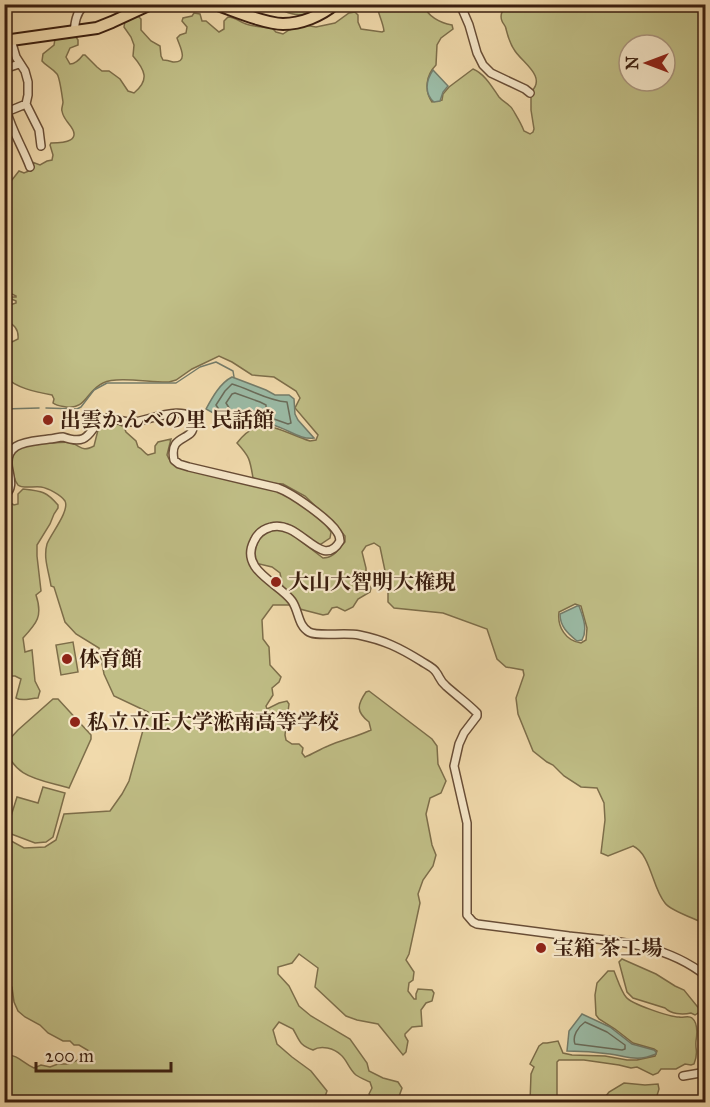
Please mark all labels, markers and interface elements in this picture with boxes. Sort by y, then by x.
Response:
north arrow [617,33,677,93]
text: N [623,56,642,70]
place label: 出雲かんべの里 民話館 [60,407,274,433]
marker: 出雲かんべの里 民話館 [41,413,55,427]
place label: 大山大智明大権現 [288,569,456,595]
marker: 大山大智明大権現 [269,575,283,589]
place label: 体育館 [79,646,142,672]
marker: 体育館 [60,652,74,666]
place label: 私立立正大学淞南高等学校 [87,709,339,735]
marker: 私立立正大学淞南高等学校 [68,715,82,729]
place label: 宝箱 茶工場 [553,935,663,961]
marker: 宝箱 茶工場 [534,941,548,955]
scale bar [36,1035,171,1073]
text: 200 m [45,1045,94,1067]

